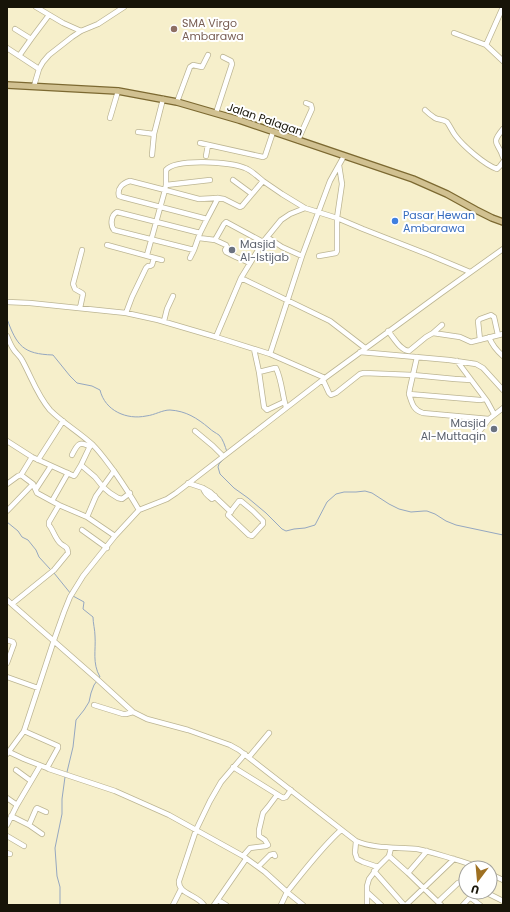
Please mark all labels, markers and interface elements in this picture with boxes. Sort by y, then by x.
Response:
place label: SMA Virgo Ambarawa [182,15,244,44]
marker: SMA Virgo Ambarawa [169,24,179,34]
street label: Jalan Palagan [225,99,305,139]
place label: Pasar Hewan Ambarawa [403,207,475,236]
marker: Pasar Hewan Ambarawa [390,216,400,226]
place label: Masjid Al-Istijab [240,236,289,265]
marker: Masjid Al-Istijab [227,245,237,255]
place label: Masjid Al-Muttaqin [421,415,486,444]
marker: Masjid Al-Muttaqin [489,424,499,434]
north arrow [458,860,498,900]
text: U [469,881,481,898]

